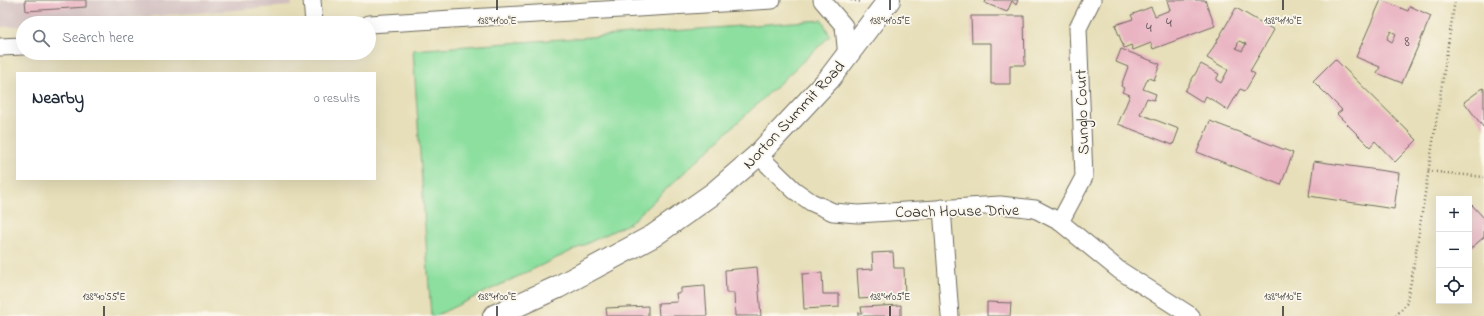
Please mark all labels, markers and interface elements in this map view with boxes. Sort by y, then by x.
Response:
house number: 4 [1166,13,1172,34]
text: 138°41'00"E [477,14,517,29]
text: 138°41'05"E [870,14,910,29]
text: 138°41'10"E [1264,14,1302,29]
search box [16,16,376,60]
house number: 4 [1146,18,1152,39]
icon: search [30,27,52,49]
text: Search here [62,27,134,49]
house number: 8 [1404,32,1410,53]
street label: Norton Summit Road [738,56,851,175]
street label: Sunglo Court [1069,68,1096,155]
text: Nearby [32,86,84,111]
text: 0 results [314,89,360,108]
map controls [1436,196,1472,304]
button: + [1436,196,1472,232]
street label: Coach House Drive [895,199,1020,225]
button: − [1436,232,1472,268]
button: locate [1436,268,1472,304]
text: 138°40'55"E [82,290,126,305]
text: 138°41'00"E [477,290,517,305]
text: 138°41'05"E [870,290,910,305]
text: 138°41'10"E [1264,290,1302,305]

